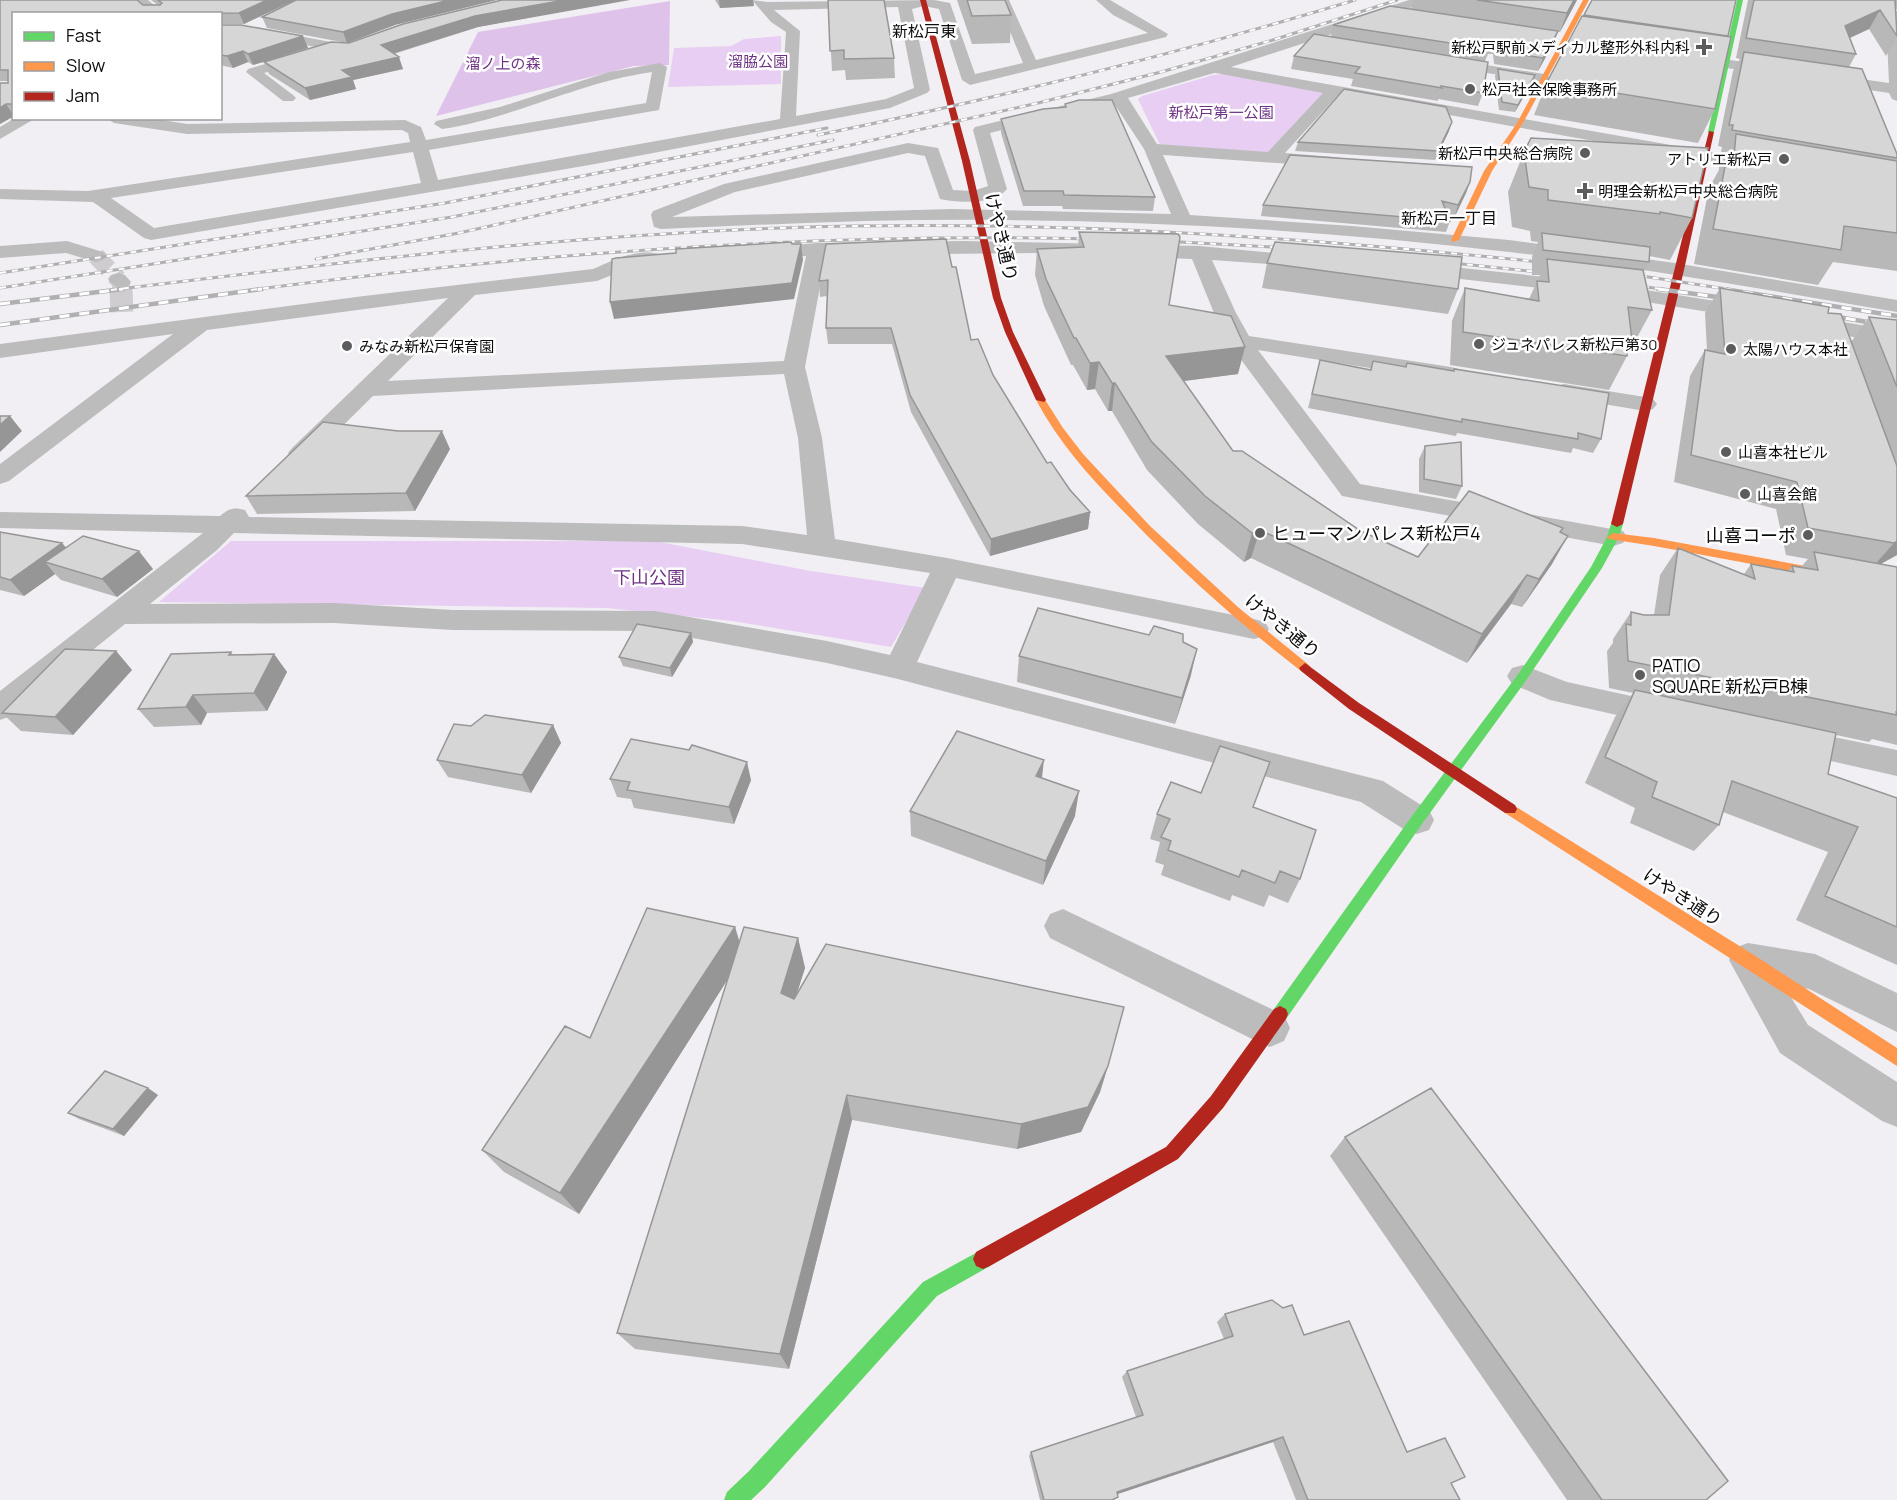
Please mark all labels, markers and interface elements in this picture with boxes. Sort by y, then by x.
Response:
legend [12,12,222,120]
district label: 新松戸東 [892,20,956,42]
text: Fast [66,23,101,47]
place label: 新松戸駅前メディカル整形外科内科 [1451,37,1690,58]
marker: 新松戸駅前メディカル整形外科内科 [1695,38,1713,56]
park label: 溜脇公園 [728,51,788,72]
text: Slow [66,53,106,77]
park label: 溜ノ上の森 [465,53,541,74]
place label: 松戸社会保険事務所 [1482,79,1617,100]
marker: 松戸社会保険事務所 [1463,82,1477,96]
text: Jam [66,83,100,107]
park label: 新松戸第一公園 [1168,102,1274,123]
place label: 新松戸中央総合病院 [1438,143,1573,164]
marker: 新松戸中央総合病院 [1578,146,1592,160]
place label: アトリエ新松戸 [1667,149,1772,170]
marker: アトリエ新松戸 [1777,152,1791,166]
place label: 明理会新松戸中央総合病院 [1598,181,1778,202]
marker: 明理会新松戸中央総合病院 [1576,182,1594,200]
street label: けやき通り [980,190,1024,284]
district label: 新松戸一丁目 [1401,207,1497,229]
place label: ジュネパレス新松戸第30 [1491,334,1657,355]
place label: みなみ新松戸保育園 [359,336,494,357]
marker: ジュネパレス新松戸第30 [1472,337,1486,351]
marker: みなみ新松戸保育園 [340,339,354,353]
place label: 太陽ハウス本社 [1743,339,1848,360]
marker: 太陽ハウス本社 [1724,342,1738,356]
place label: 山喜本社ビル [1738,442,1828,463]
marker: 山喜本社ビル [1719,445,1733,459]
place label: 山喜会館 [1757,484,1817,505]
marker: 山喜会館 [1738,487,1752,501]
place label: ヒューマンパレス新松戸4 [1272,521,1481,545]
place label: 山喜コーポ [1706,523,1796,547]
marker: ヒューマンパレス新松戸4 [1253,526,1267,540]
marker: 山喜コーポ [1801,528,1815,542]
park label: 下山公園 [613,565,685,589]
street label: けやき通り [1240,588,1326,664]
place label: PATIO SQUARE 新松戸B棟 [1652,653,1808,698]
marker: PATIO SQUARE 新松戸B棟 [1633,668,1647,682]
street label: けやき通り [1639,862,1727,932]

